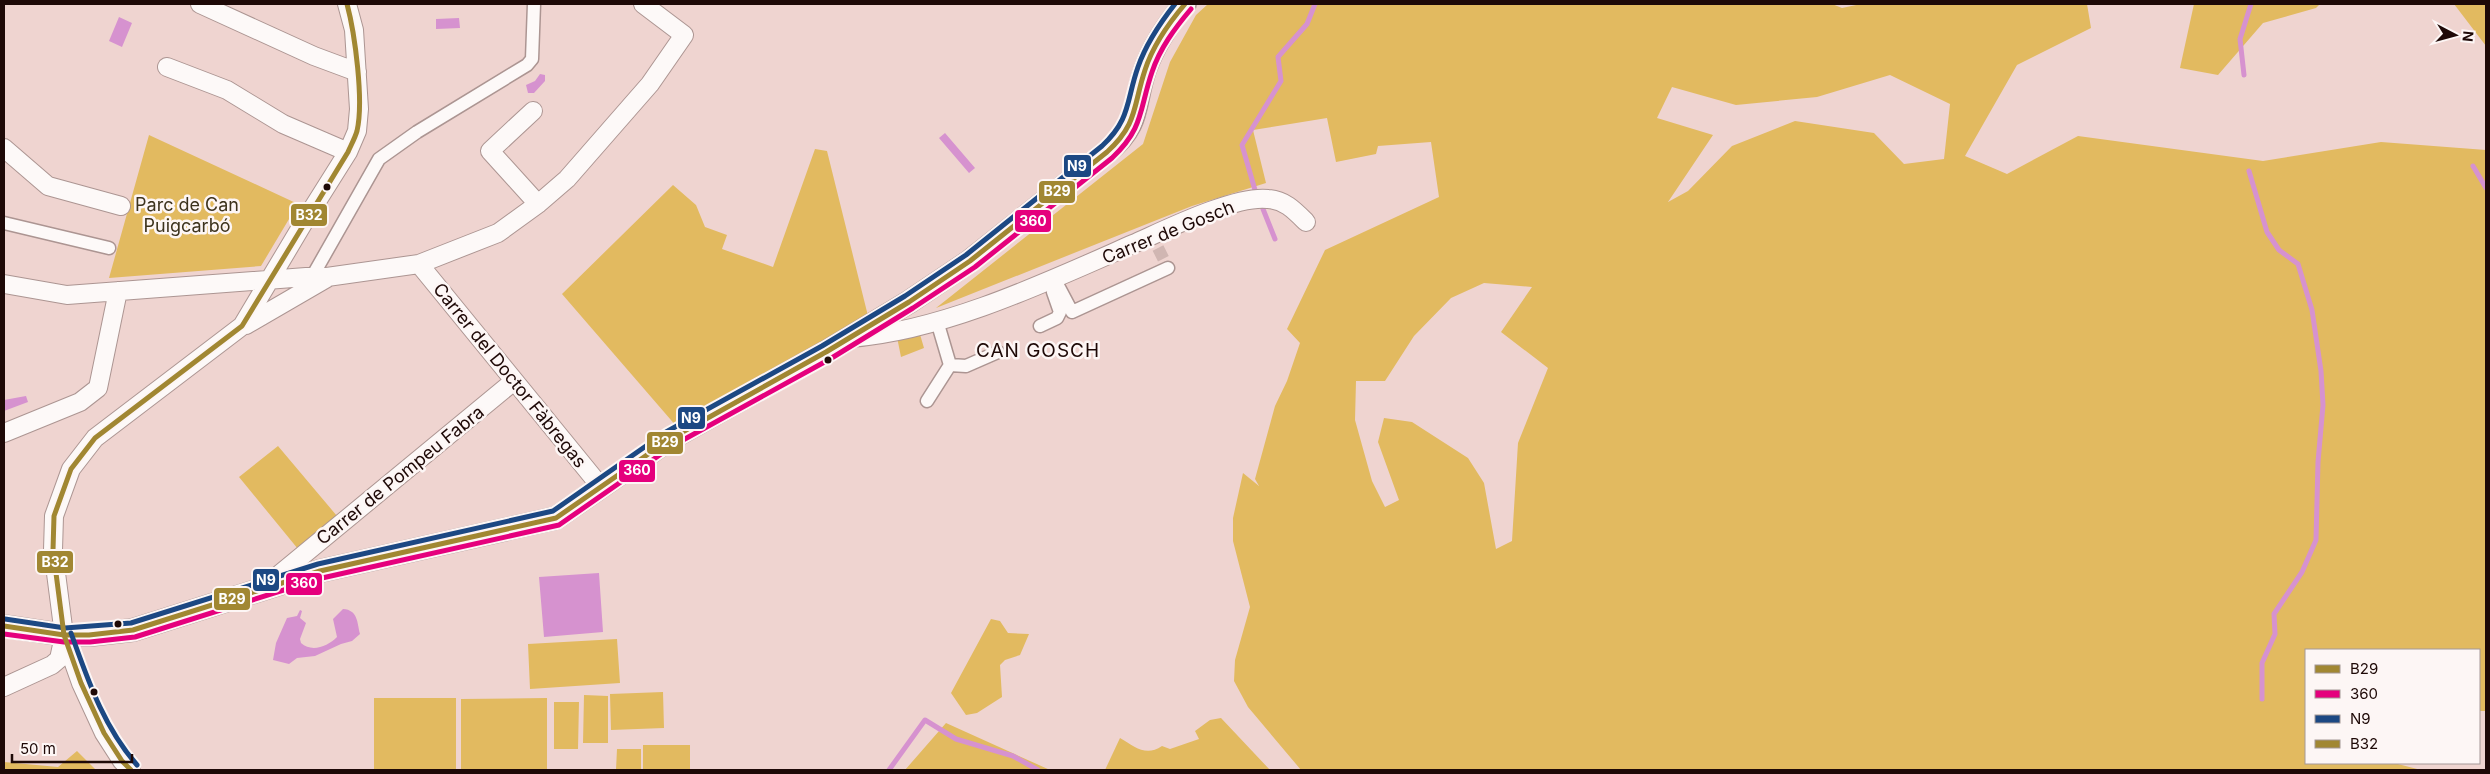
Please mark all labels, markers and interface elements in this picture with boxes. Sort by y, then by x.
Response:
north arrow [2430,10,2480,60]
text: N [2459,30,2477,43]
line badge: N9 [1063,154,1092,178]
text: N9 [1067,157,1087,174]
line badge: B29 [1038,180,1076,204]
unlabelled marker [322,182,332,192]
text: B29 [1043,182,1071,199]
park label: Parc de Can Puigcarbó [135,194,239,236]
street label: Carrer de Gosch [1099,196,1237,268]
line badge: B32 [290,203,328,227]
text: B32 [295,206,323,223]
line badge: 360 [1014,209,1052,233]
text: 360 [1019,212,1047,229]
street label: Carrer del Doctor Fàbregas [429,278,591,472]
district label: CAN GOSCH [976,339,1100,362]
unlabelled marker [823,355,833,365]
street label: Carrer de Pompeu Fabra [312,401,488,549]
line badge: N9 [677,406,706,430]
text: N9 [681,409,701,426]
line badge: B29 [646,431,684,455]
text: B29 [651,433,679,450]
line badge: 360 [618,459,656,483]
text: 360 [623,461,651,478]
line badge: B32 [36,550,74,574]
text: B32 [41,553,69,570]
line badge: N9 [252,568,280,592]
text: N9 [256,571,276,588]
line badge: 360 [285,572,323,596]
text: 360 [290,574,318,591]
line badge: B29 [213,587,251,611]
text: B29 [218,590,246,607]
unlabelled marker [113,619,123,629]
legend [2305,649,2480,764]
text: B29 [2350,659,2378,678]
text: 360 [2350,684,2378,703]
unlabelled marker [89,687,99,697]
text: N9 [2350,709,2371,728]
scale bar [12,732,132,764]
text: B32 [2350,734,2378,753]
text: 50 m [20,739,56,758]

